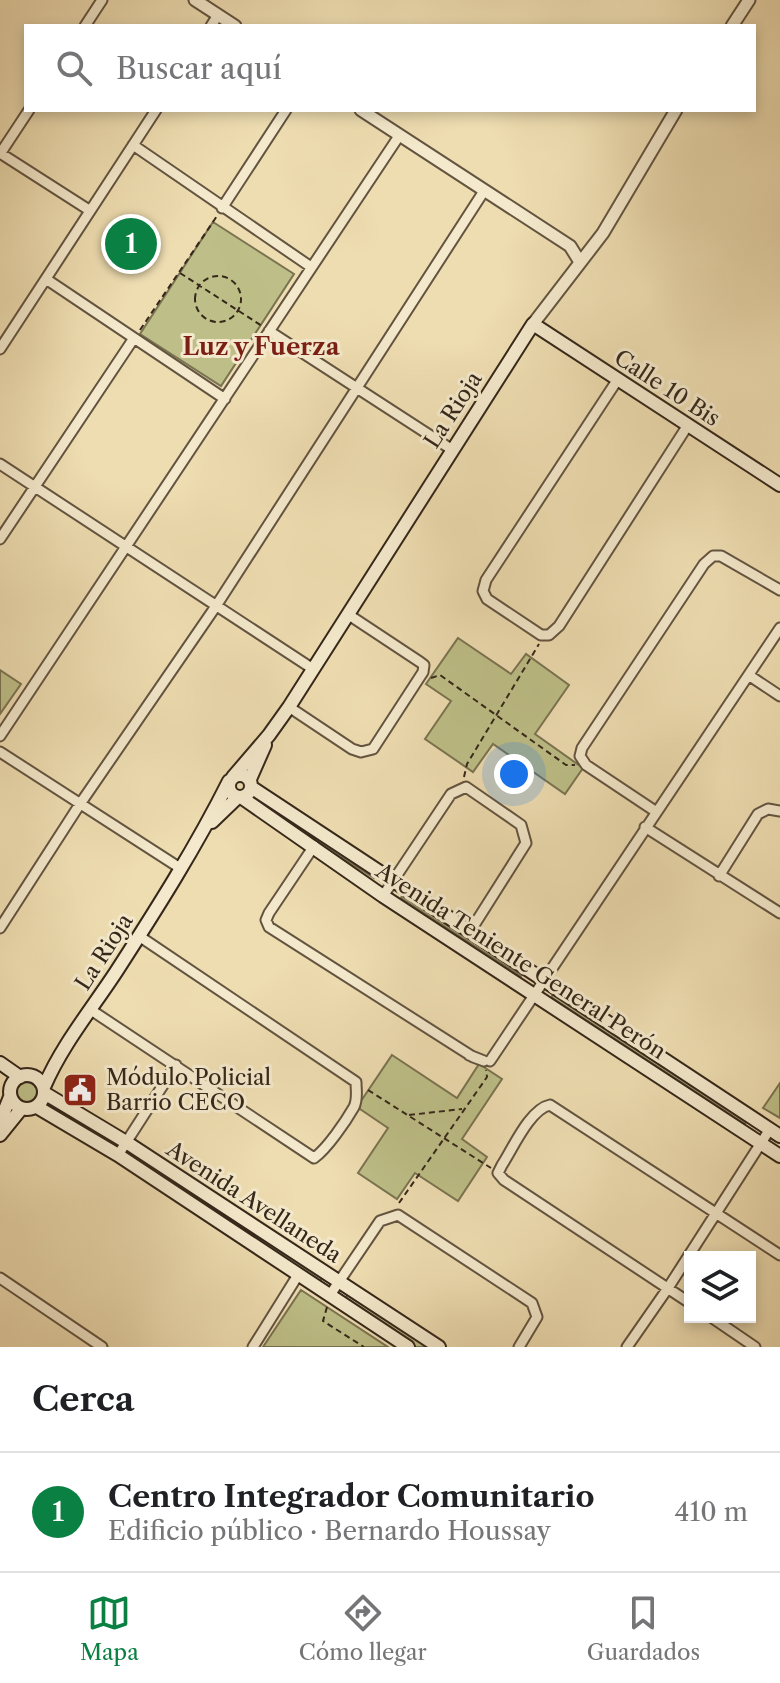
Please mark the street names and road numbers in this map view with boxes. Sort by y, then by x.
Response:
street label: Calle 10 Bis [609,344,725,432]
street label: La Rioja [418,366,488,453]
street label: Avenida Teniente General Perón [370,857,671,1065]
street label: La Rioja [69,908,139,995]
street label: Avenida Avellaneda [161,1135,347,1269]

